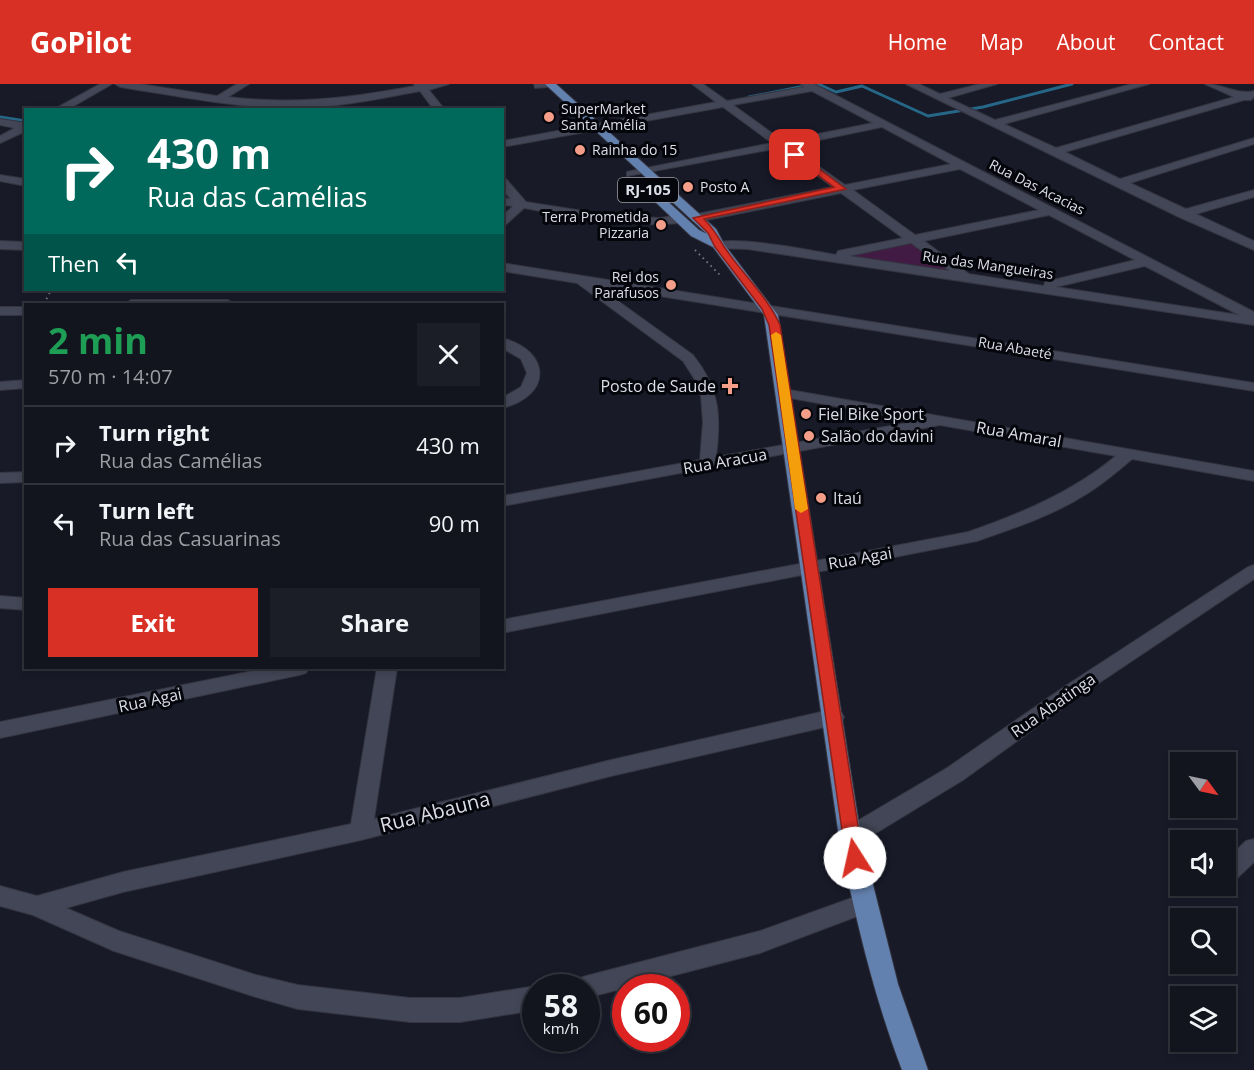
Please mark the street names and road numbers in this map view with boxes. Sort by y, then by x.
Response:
street label: Rua Das Acacias [986,154,1089,219]
road number: RJ-105 [618,178,678,202]
street label: Rua das Mangueiras [921,246,1055,283]
street label: Rua Abaeté [977,332,1054,363]
street label: Rua Amaral [975,416,1063,452]
street label: Rua Aracua [681,443,769,479]
street label: Rua Agai [826,542,894,574]
street label: Rua Abatinga [1006,668,1100,742]
street label: Rua Agai [116,683,184,717]
street label: Rua Abauna [377,785,493,838]

